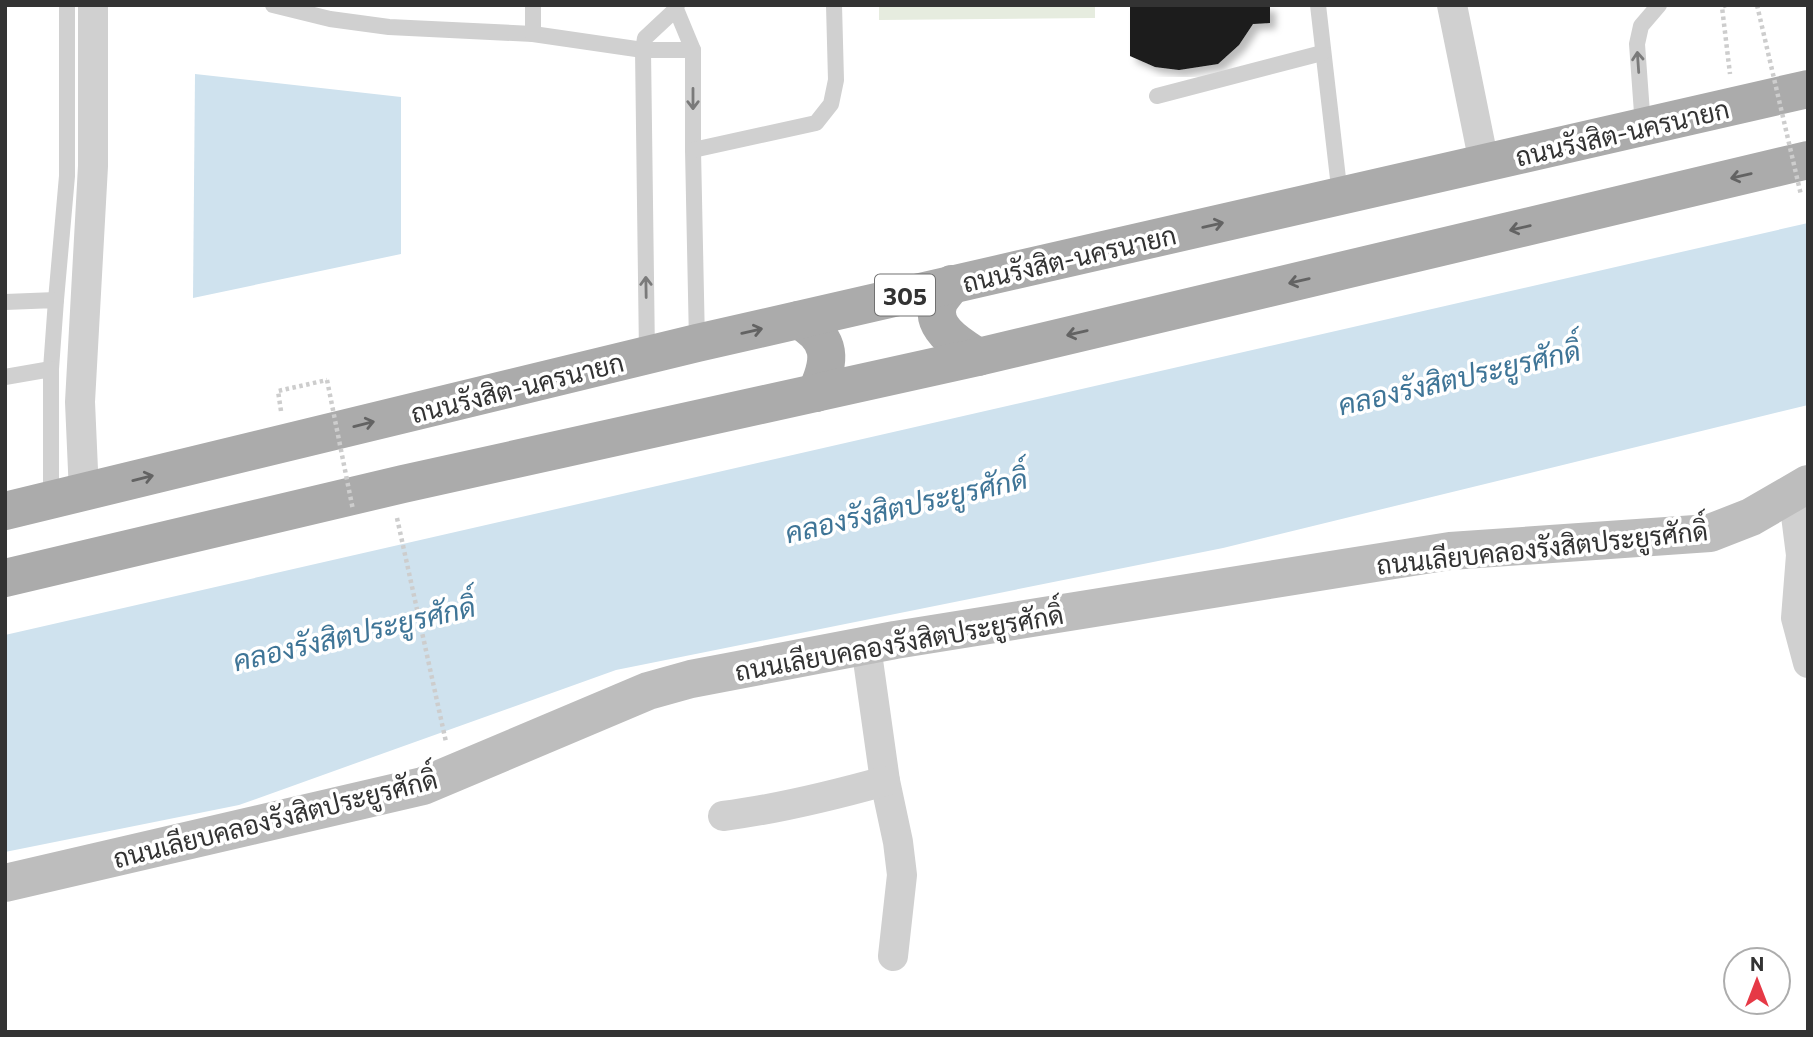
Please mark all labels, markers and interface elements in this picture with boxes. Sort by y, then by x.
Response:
one-way arrow [1631,52,1644,74]
one-way arrow [686,87,700,110]
street label: ถนนรังสิต-นครนายก [1512,92,1732,172]
one-way arrow [1730,170,1753,183]
street label: ถนนรังสิต-นครนายก [959,218,1179,298]
one-way arrow [1201,218,1224,231]
one-way arrow [1509,222,1532,236]
road number: 305 [875,274,935,316]
one-way arrow [1288,275,1310,288]
one-way arrow [639,276,653,299]
one-way arrow [740,323,763,337]
water label: คลองรังสิตประยูรศักดิ์ [1333,326,1589,425]
one-way arrow [1066,327,1089,340]
street label: ถนนรังสิต-นครนายก [407,346,627,428]
one-way arrow [352,417,375,430]
water label: คลองรังสิตประยูรศักดิ์ [780,454,1036,553]
one-way arrow [131,471,154,484]
street label: ถนนเลียบคลองรังสิตประยูรศักดิ์ [1374,508,1710,584]
water label: คลองรังสิตประยูรศักดิ์ [228,582,484,681]
street label: ถนนเลียบคลองรังสิตประยูรศักดิ์ [731,592,1066,690]
street label: ถนนเลียบคลองรังสิตประยูรศักดิ์ [108,757,441,877]
north arrow [1722,946,1792,1016]
text: N [1750,952,1764,975]

